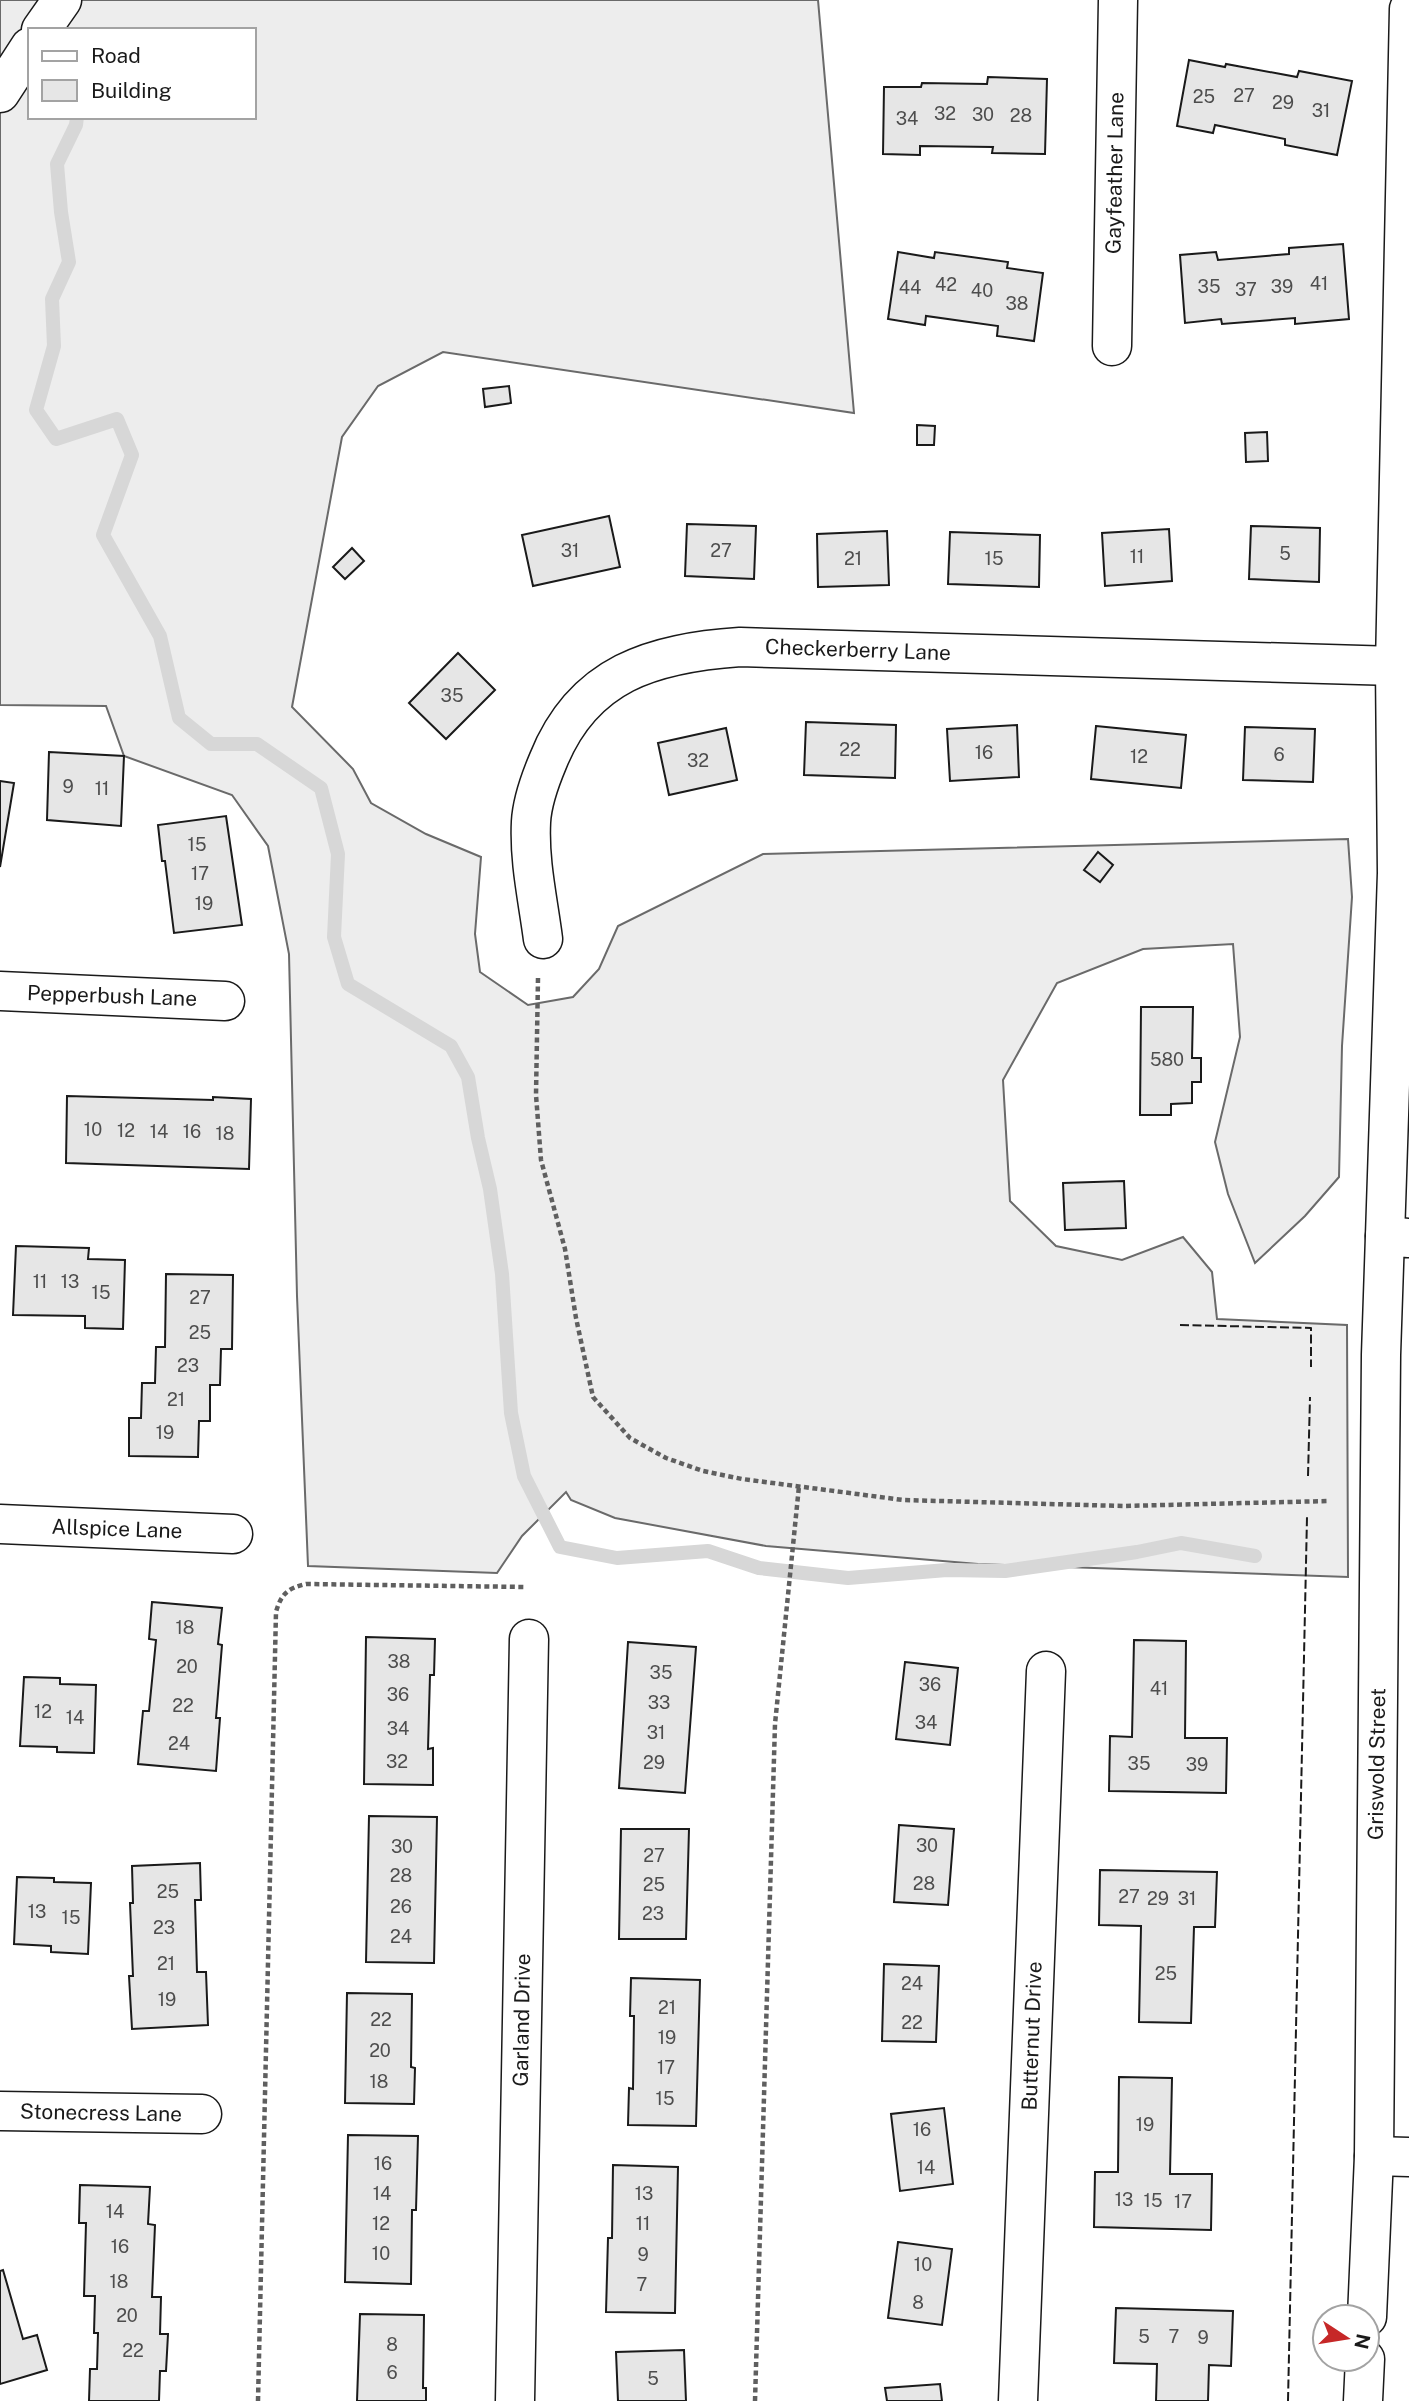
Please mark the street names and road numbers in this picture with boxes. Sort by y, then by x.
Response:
street label: Gayfeather Lane [1101,92,1128,254]
street label: Checkerberry Lane [765,634,951,665]
street label: Pepperbush Lane [27,980,197,1011]
street label: Allspice Lane [51,1514,183,1543]
street label: Griswold Street [1363,1688,1390,1840]
street label: Garland Drive [508,1953,535,2087]
street label: Butternut Drive [1016,1961,1047,2111]
street label: Stonecress Lane [20,2099,182,2126]

